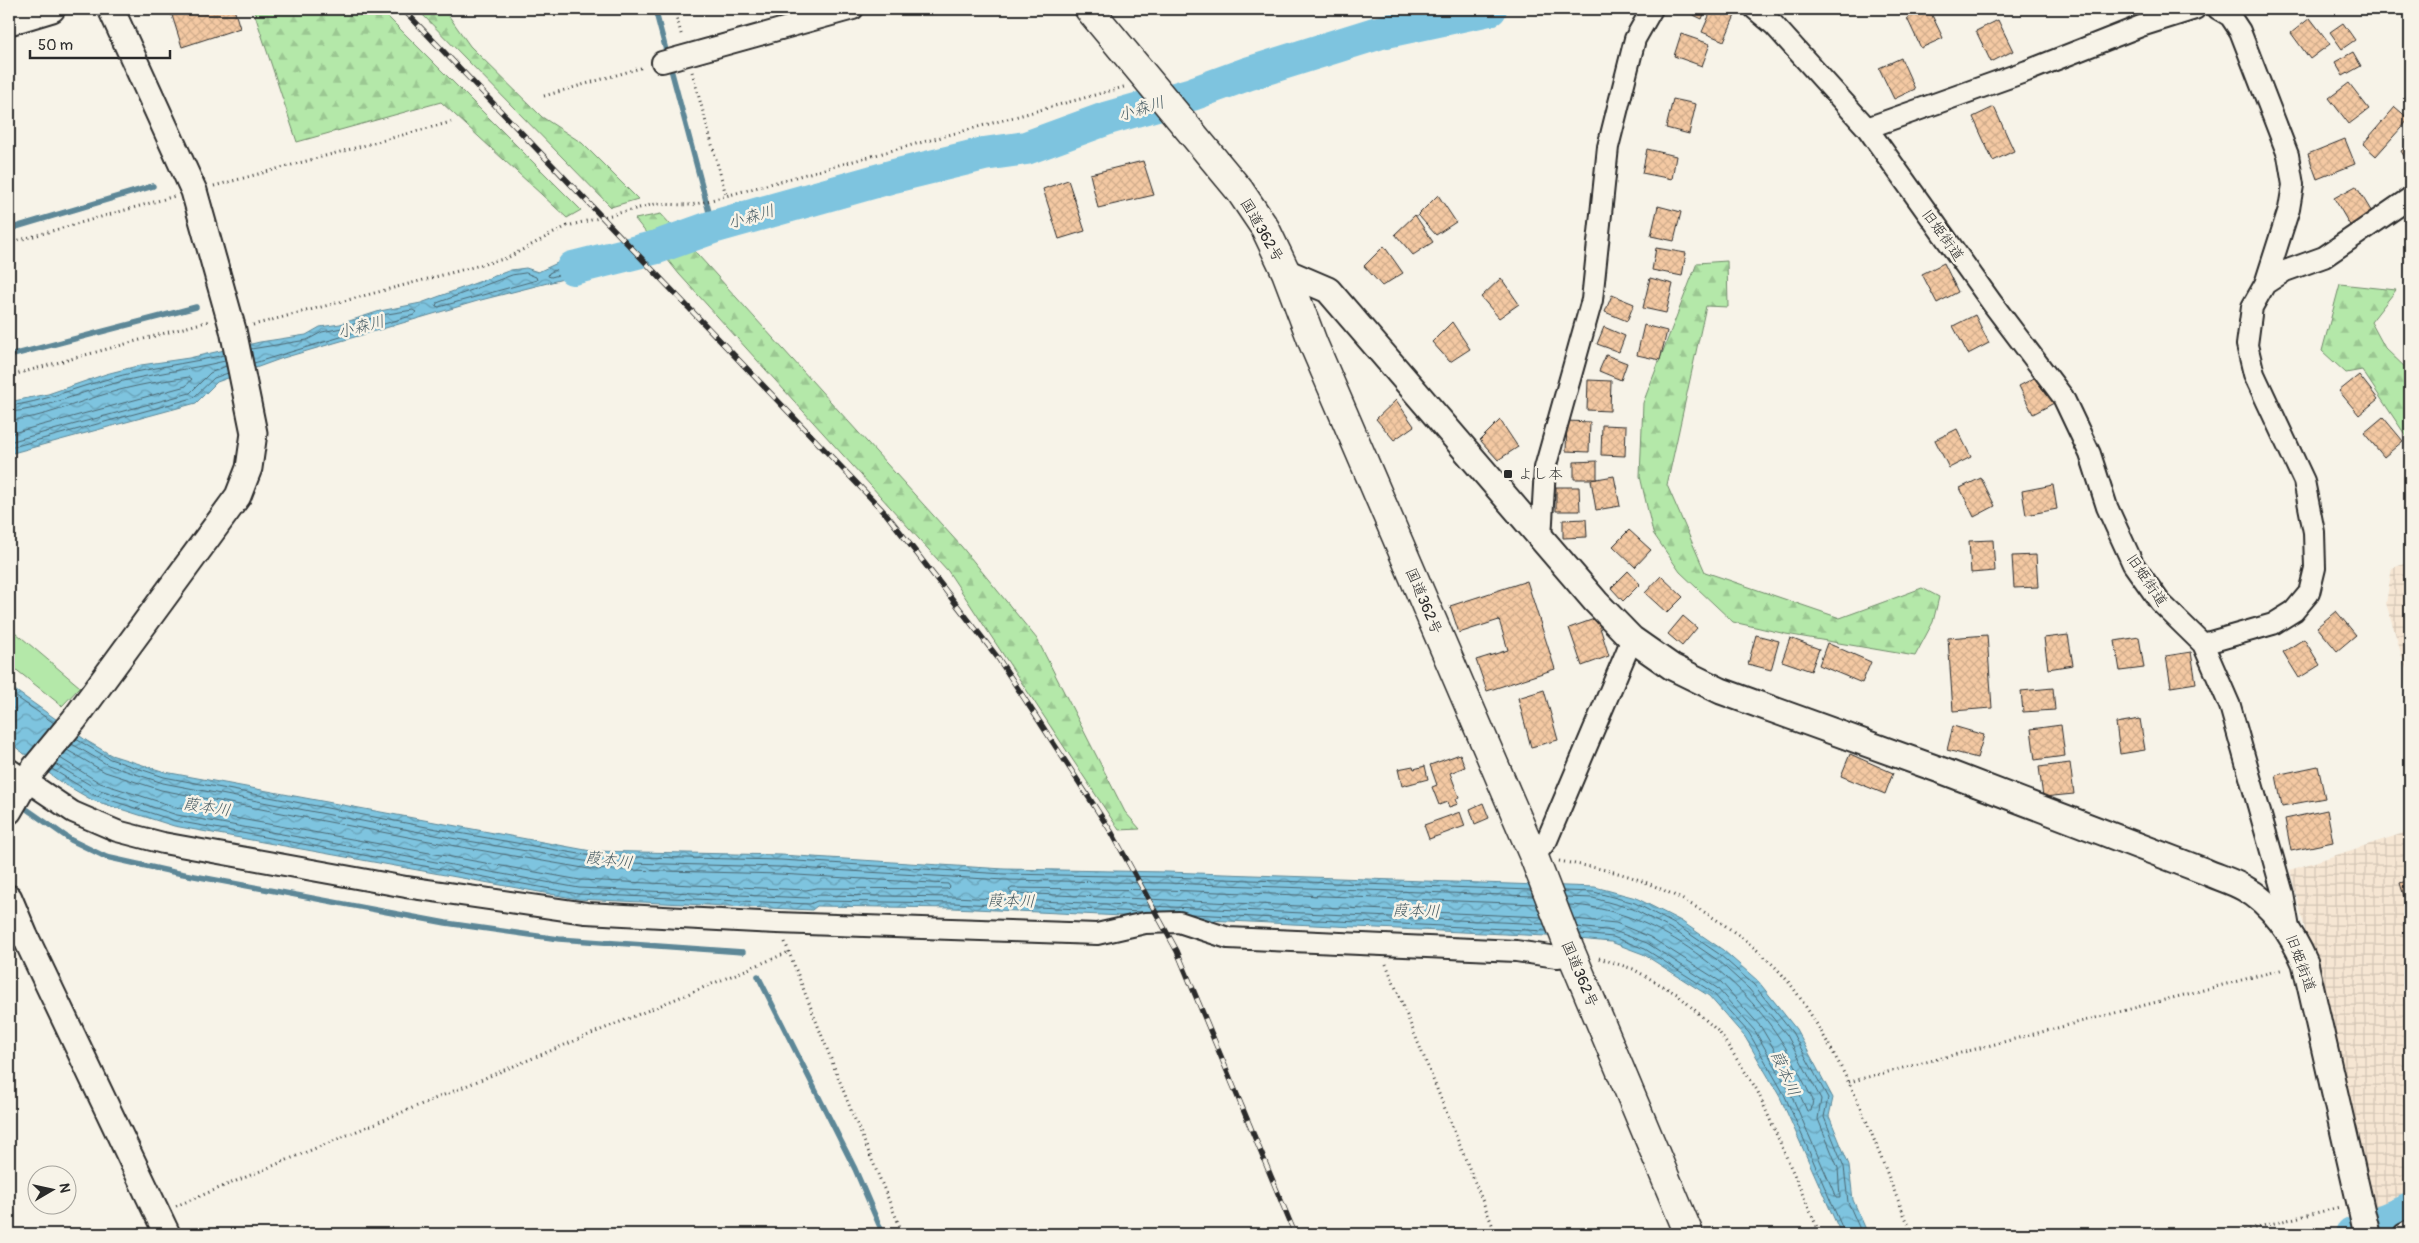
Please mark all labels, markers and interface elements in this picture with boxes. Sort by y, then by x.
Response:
scale bar [30,28,170,60]
text: 50 m [38,36,73,55]
water label: 小森川 [1115,92,1167,126]
street label: 国道362号 [1236,195,1287,266]
water label: 小森川 [725,201,777,233]
street label: 旧姫街道 [1917,205,1968,265]
water label: 小森川 [335,311,387,343]
place label: よし本 [1518,465,1563,484]
marker: よし本 [1502,468,1514,480]
street label: 旧姫街道 [2122,550,2171,610]
street label: 国道362号 [1401,565,1446,637]
water label: 葭本川 [182,793,232,821]
water label: 葭本川 [584,847,634,873]
water label: 葭本川 [987,891,1035,911]
water label: 葭本川 [1392,901,1440,921]
street label: 旧姫街道 [2281,932,2320,995]
street label: 国道362号 [1557,938,1602,1010]
water label: 葭本川 [1766,1047,1804,1099]
north arrow [28,1166,78,1216]
text: N [55,1182,73,1194]

